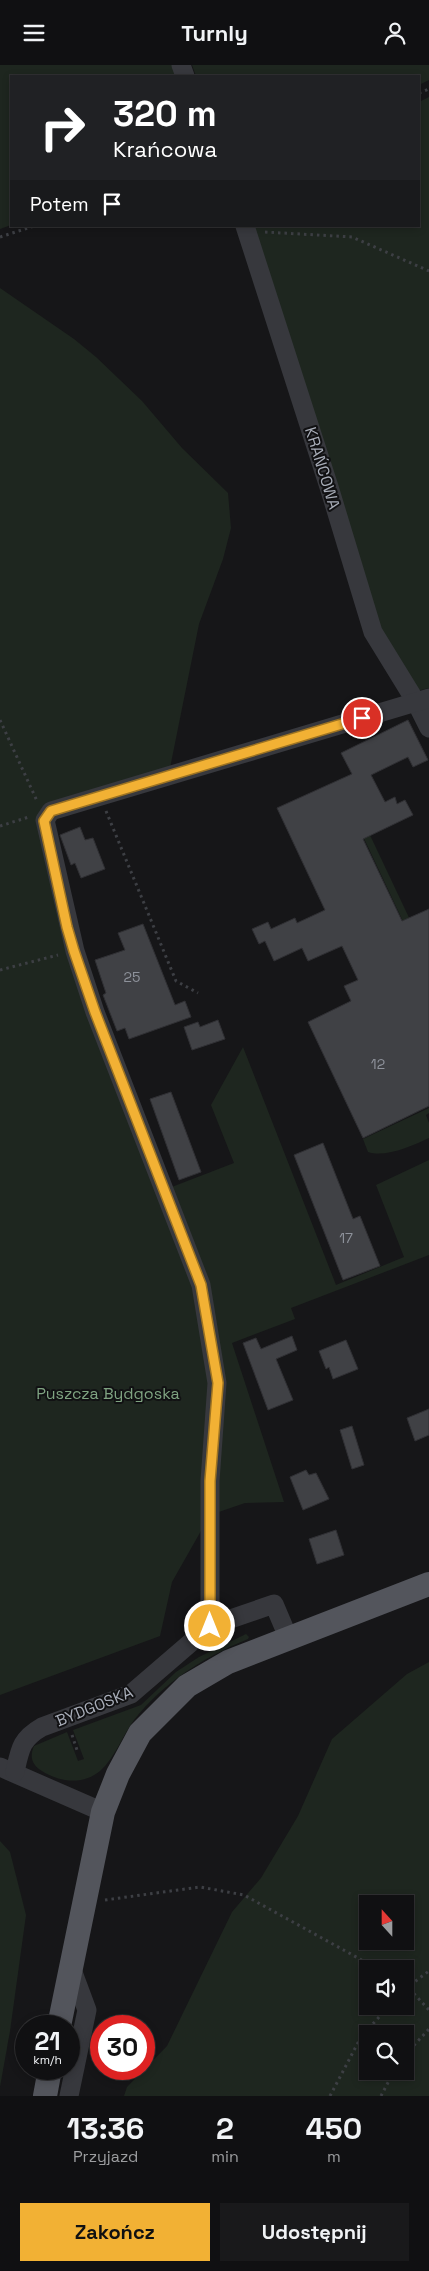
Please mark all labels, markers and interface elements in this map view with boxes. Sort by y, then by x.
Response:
icon: menu [20,19,48,47]
text: Turnly [181,19,248,47]
icon: person [381,19,409,47]
text: 320 m [113,92,217,136]
icon: right [30,95,95,160]
text: Krańcowa [113,135,217,163]
icon: arrive [98,190,126,218]
text: Potem [30,192,88,217]
street label: KRAŃCOWA [300,424,345,512]
pin [341,697,383,739]
icon: arrive [348,704,376,732]
house number: 25 [124,968,140,986]
house number: 12 [371,1055,385,1073]
house number: 17 [339,1229,353,1247]
park label: Puszcza Bydgoska [36,1383,180,1404]
position arrow [183,1599,235,1651]
street label: BYDGOSKA [52,1681,136,1731]
north arrow [359,1895,414,1950]
map controls [359,1895,414,2080]
button: sound [359,1960,414,2015]
speed limit sign: 30 [90,2015,155,2080]
text: 21 [34,2025,61,2057]
button: search [359,2025,414,2080]
text: km/h [33,2052,62,2068]
text: 13:36 [67,2109,144,2148]
text: 2 [216,2109,234,2148]
text: 450 [306,2109,362,2148]
text: Przyjazd [73,2146,138,2167]
text: min [211,2146,239,2167]
text: m [327,2146,341,2167]
button: Zakończ [20,2203,210,2261]
button: Udostępnij [220,2203,409,2261]

